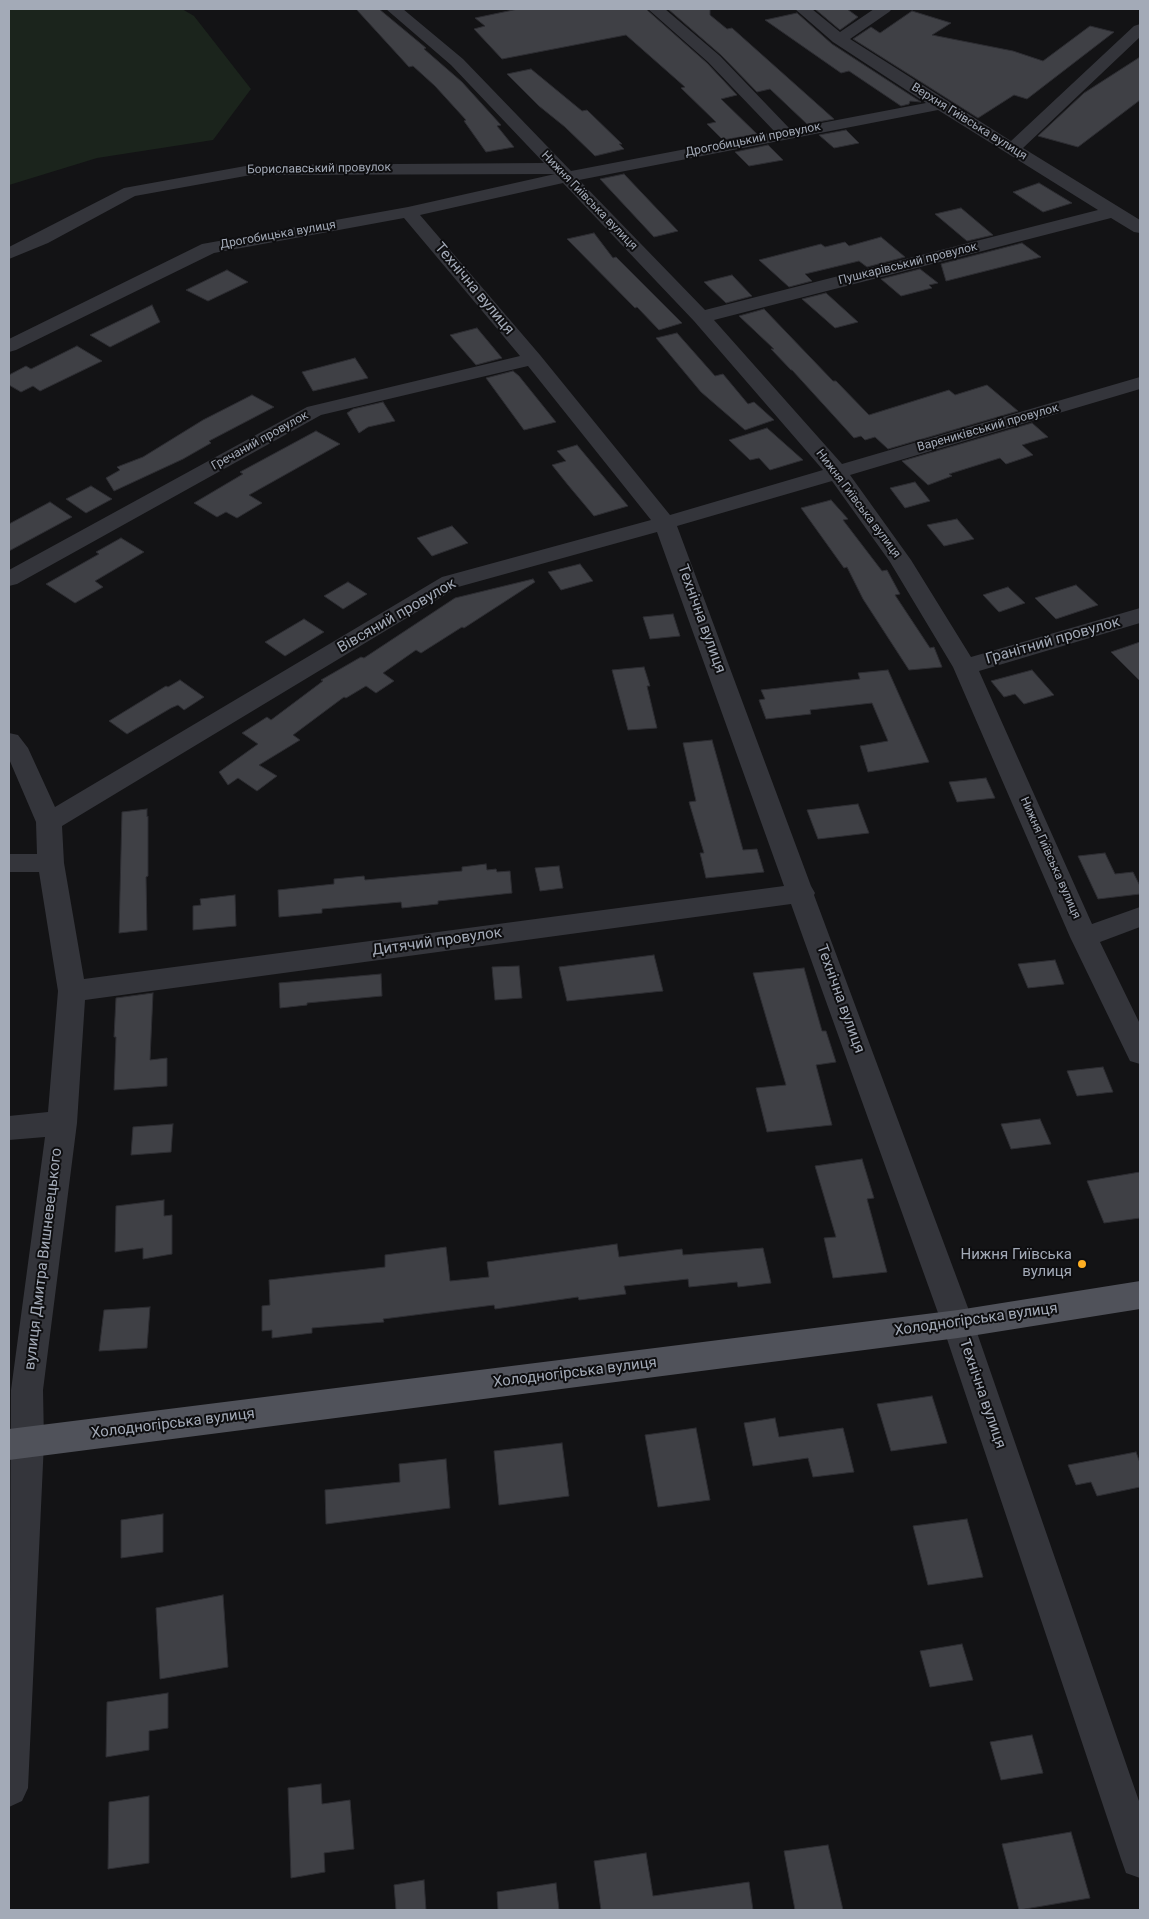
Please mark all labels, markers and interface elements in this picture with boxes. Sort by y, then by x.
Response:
street label: Верхня Гиївська вулиця [908,80,1030,164]
street label: Дрогобицький провулок [684,120,822,160]
street label: Нижня Гиївська вулиця [538,149,640,253]
street label: Бориславський провулок [247,161,391,177]
street label: Дрогобицька вулиця [219,218,337,252]
street label: Технічна вулиця [430,239,518,339]
street label: Пушкарівський провулок [837,240,979,288]
street label: Варениківський провулок [916,401,1060,455]
street label: Гречаний провулок [209,408,311,474]
street label: Нижня Гиївська вулиця [813,447,903,561]
street label: Технічна вулиця [673,562,729,676]
street label: Вівсяний провулок [335,575,459,657]
street label: Гранітний провулок [984,613,1122,669]
street label: Нижня Гиївська вулиця [1017,795,1083,921]
street label: Дитячий провулок [371,924,503,960]
street label: Технічна вулиця [812,942,868,1056]
street label: вулиця Дмитра Вишневецького [21,1147,67,1371]
place label: Нижня Гиївська вулиця [960,1246,1072,1281]
marker: Нижня Гиївська вулиця [1076,1258,1088,1270]
street label: Холодногірська вулиця [893,1300,1059,1340]
street label: Технічна вулиця [955,1337,1009,1451]
street label: Холодногірська вулиця [492,1354,658,1392]
street label: Холодногірська вулиця [90,1405,256,1443]

